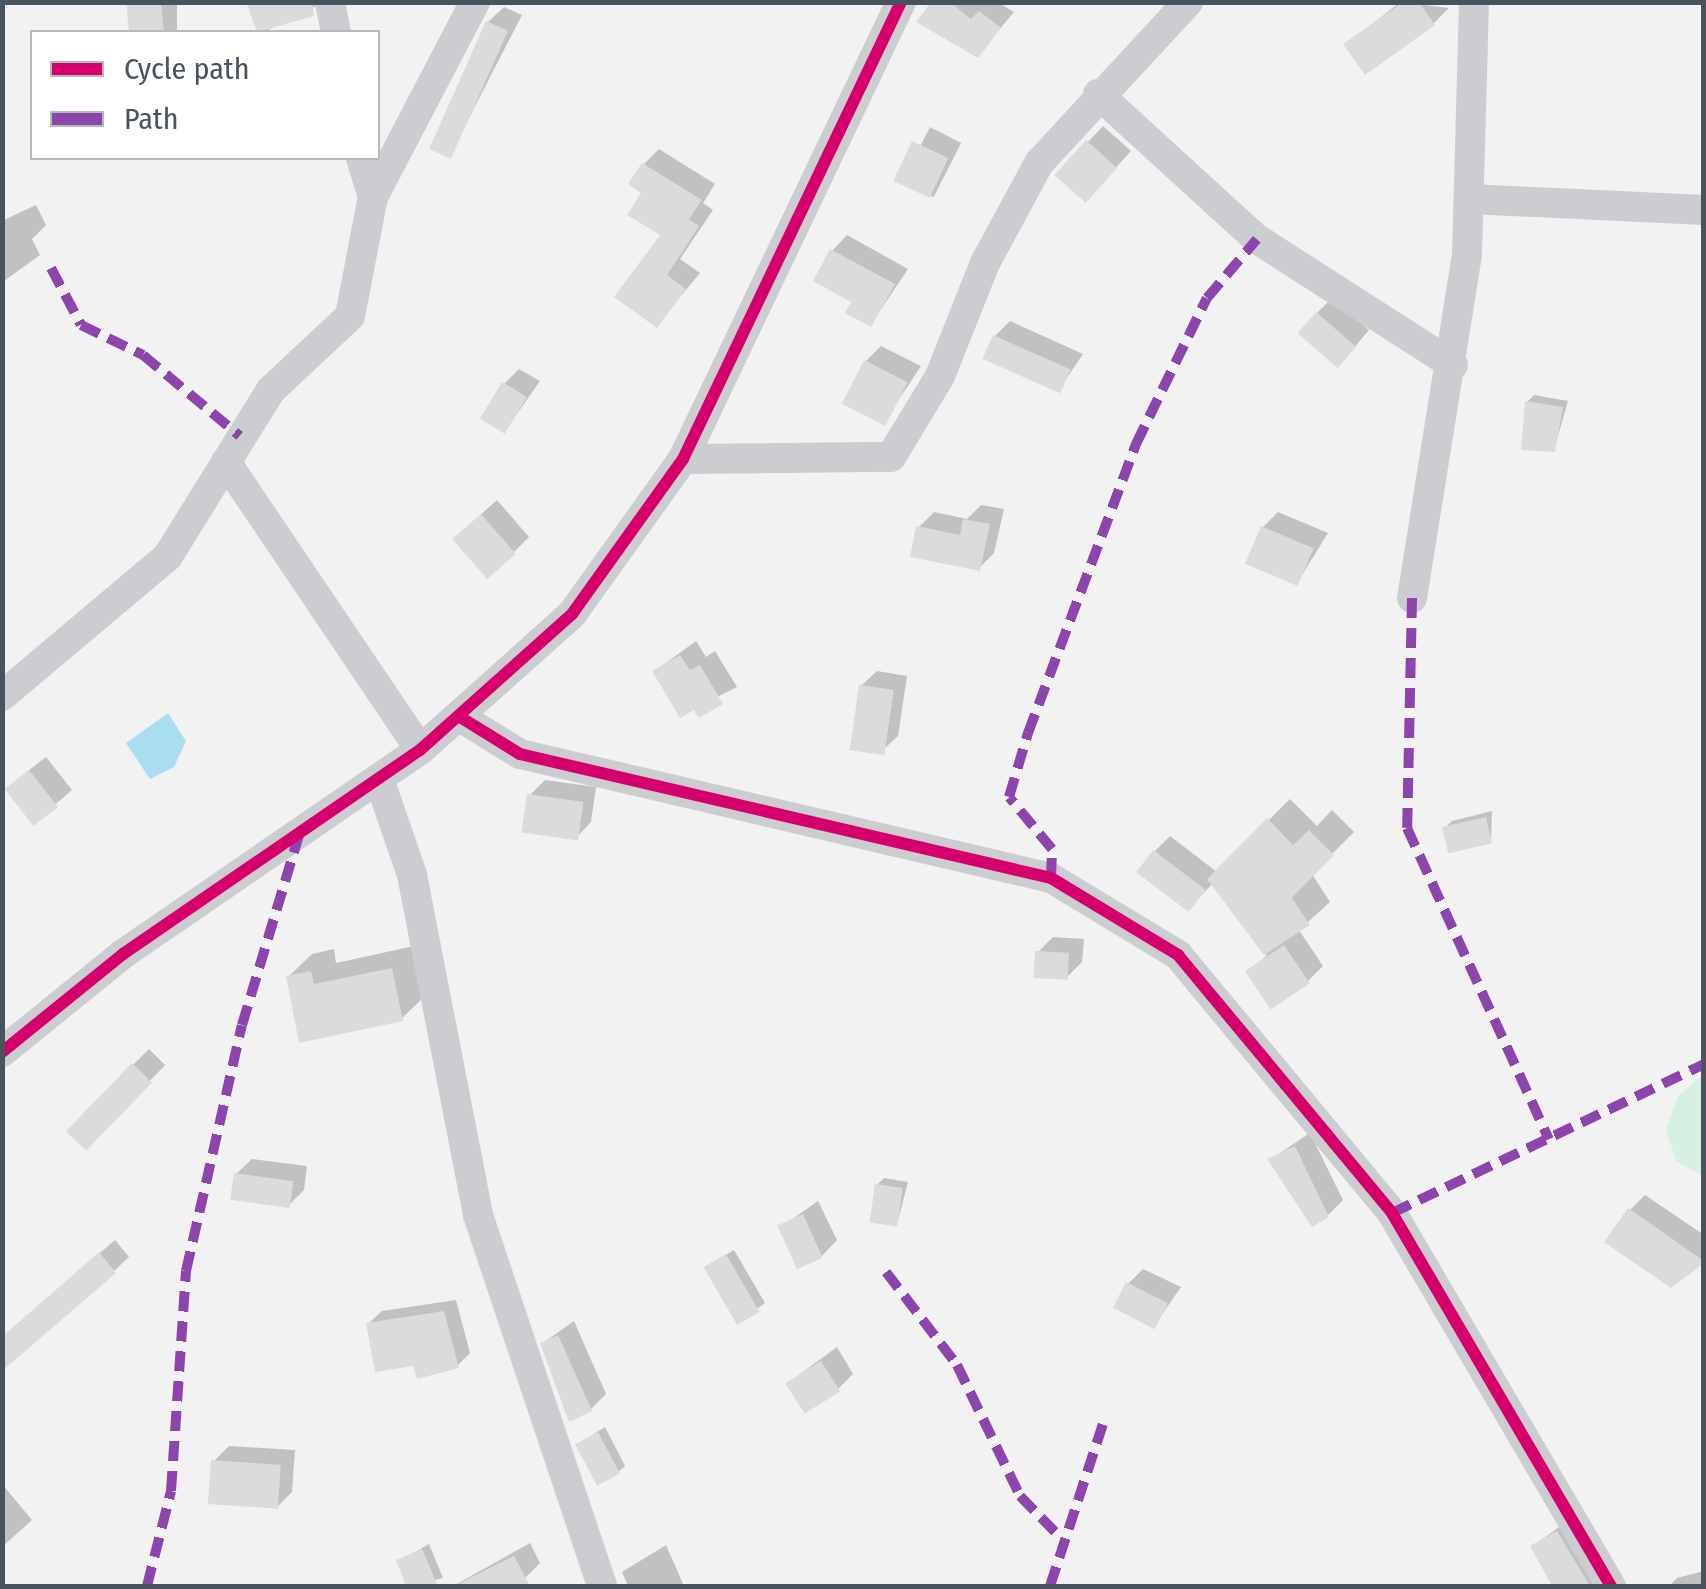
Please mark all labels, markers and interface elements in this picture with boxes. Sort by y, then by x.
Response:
legend [30,30,380,160]
text: Cycle path [124,51,250,87]
text: Path [124,101,178,137]

